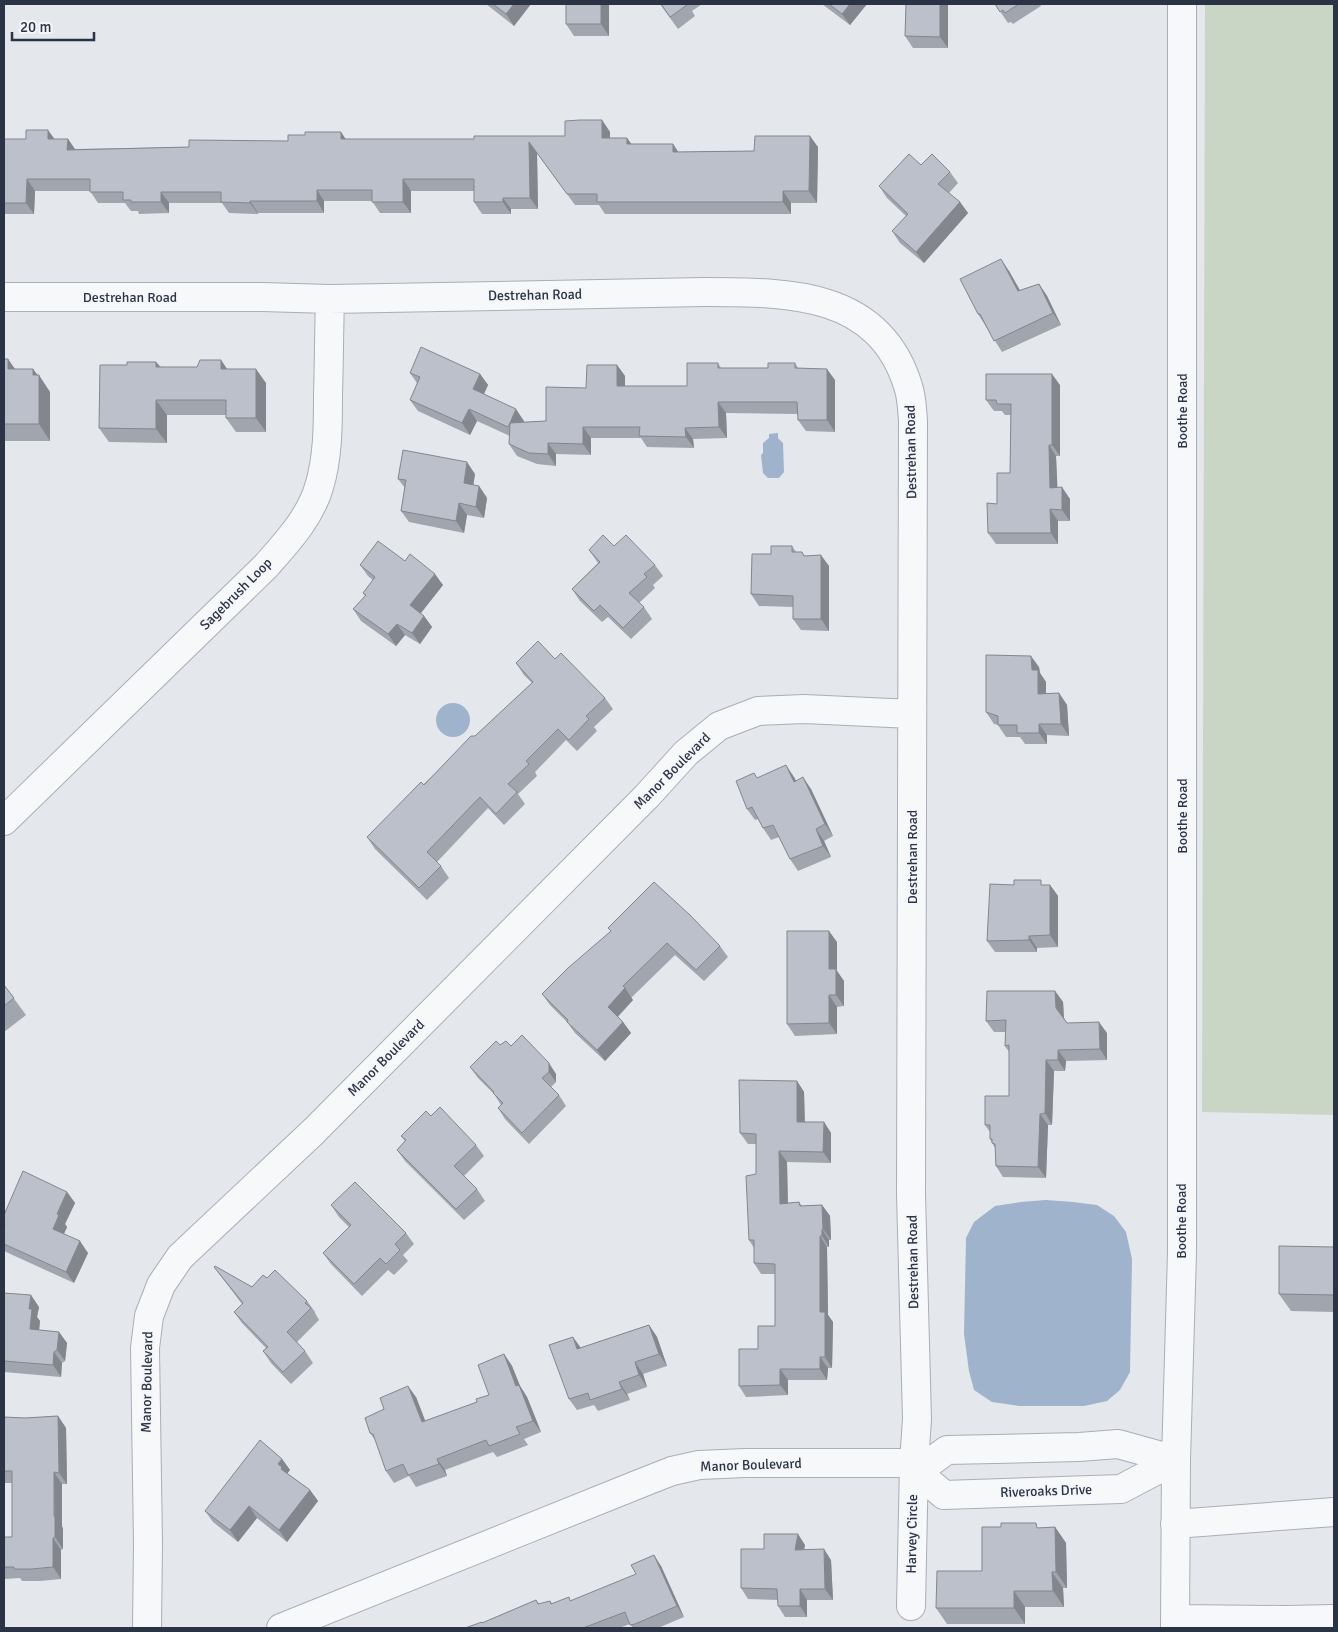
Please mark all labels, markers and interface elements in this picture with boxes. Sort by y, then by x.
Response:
scale bar [12,10,95,42]
text: 20 m [20,18,51,36]
street label: Destrehan Road [488,286,582,304]
street label: Destrehan Road [83,289,177,306]
street label: Boothe Road [1174,373,1191,449]
street label: Destrehan Road [902,405,920,499]
street label: Sagebrush Loop [196,554,276,634]
street label: Manor Boulevard [630,729,714,813]
street label: Boothe Road [1174,778,1191,854]
street label: Destrehan Road [904,810,921,904]
street label: Manor Boulevard [344,1016,428,1100]
street label: Boothe Road [1173,1183,1190,1259]
street label: Destrehan Road [904,1215,922,1309]
street label: Manor Boulevard [138,1331,156,1433]
street label: Manor Boulevard [700,1455,802,1475]
street label: Riveroaks Drive [1000,1481,1092,1501]
street label: Harvey Circle [903,1494,921,1574]

